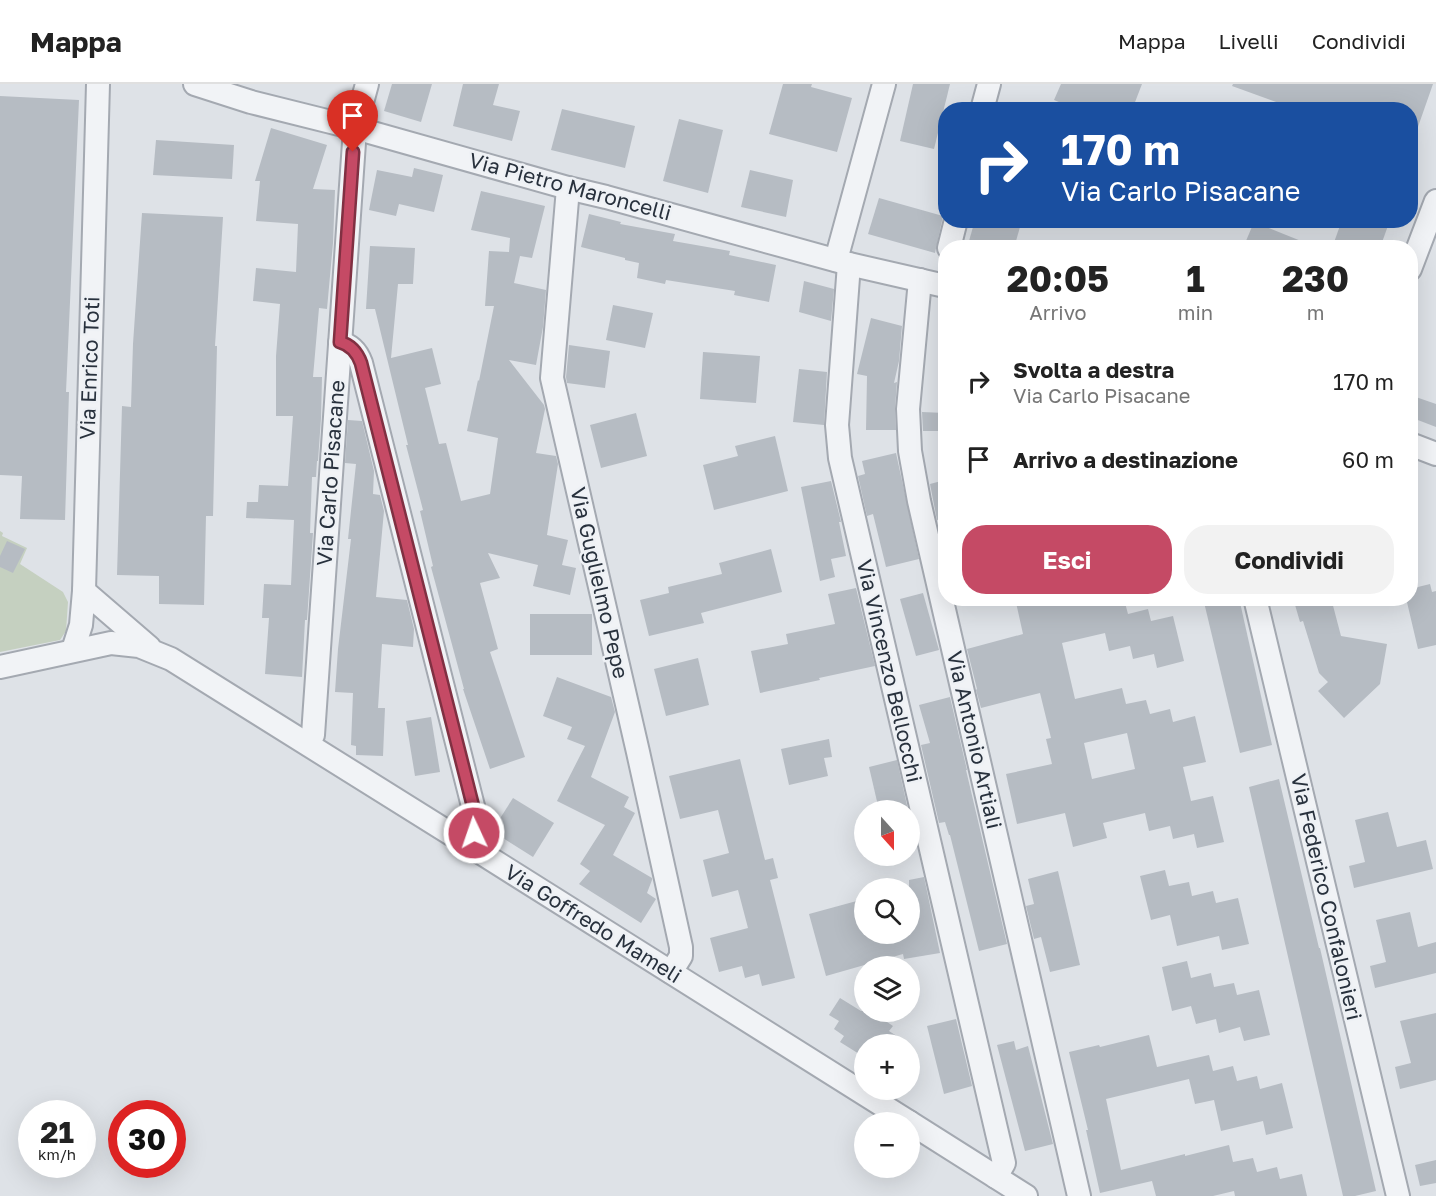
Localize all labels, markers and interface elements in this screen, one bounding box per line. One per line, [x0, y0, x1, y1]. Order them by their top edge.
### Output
text: Mappa [30, 25, 122, 58]
text: Mappa [1118, 28, 1186, 54]
text: Livelli [1219, 28, 1279, 54]
text: Condividi [1312, 28, 1406, 54]
pin [327, 90, 378, 152]
icon: arrive [336, 99, 369, 132]
text: 170 m [1061, 124, 1180, 174]
icon: right [962, 126, 1040, 204]
street label: Via Pietro Maroncelli [466, 146, 674, 226]
text: Via Carlo Pisacane [1061, 175, 1301, 207]
text: 20:05 [1007, 257, 1109, 300]
text: 1 [1186, 257, 1205, 300]
text: 230 [1282, 257, 1349, 300]
street label: Via Enrico Toti [74, 296, 104, 440]
text: Arrivo [1029, 300, 1086, 324]
text: min [1178, 300, 1213, 324]
text: m [1307, 300, 1324, 324]
text: Svolta a destra [1013, 356, 1174, 383]
icon: right [962, 365, 995, 398]
text: 170 m [1333, 368, 1394, 395]
street label: Via Carlo Pisacane [311, 379, 349, 567]
text: Via Carlo Pisacane [1013, 383, 1190, 407]
icon: arrive [962, 443, 995, 476]
text: Arrivo a destinazione [1013, 446, 1238, 473]
text: 60 m [1342, 446, 1394, 473]
street label: Via Guglielmo Pepe [565, 484, 635, 681]
button: Esci [962, 525, 1172, 594]
button: Condividi [1184, 525, 1394, 594]
street label: Via Vincenzo Bellocchi [852, 557, 928, 785]
street label: Via Antonio Artiali [942, 648, 1008, 831]
street label: Via Federico Confalonieri [1286, 771, 1368, 1022]
north arrow [854, 800, 920, 866]
map controls [854, 800, 920, 1178]
position arrow [442, 801, 506, 865]
street label: Via Goffredo Mameli [500, 858, 687, 988]
button: search [854, 878, 920, 944]
button: layers [854, 956, 920, 1022]
button: + [854, 1034, 920, 1100]
speed limit sign: 30 [108, 1100, 186, 1178]
button: − [854, 1112, 920, 1178]
text: 21 [40, 1114, 74, 1150]
text: km/h [38, 1145, 76, 1163]

